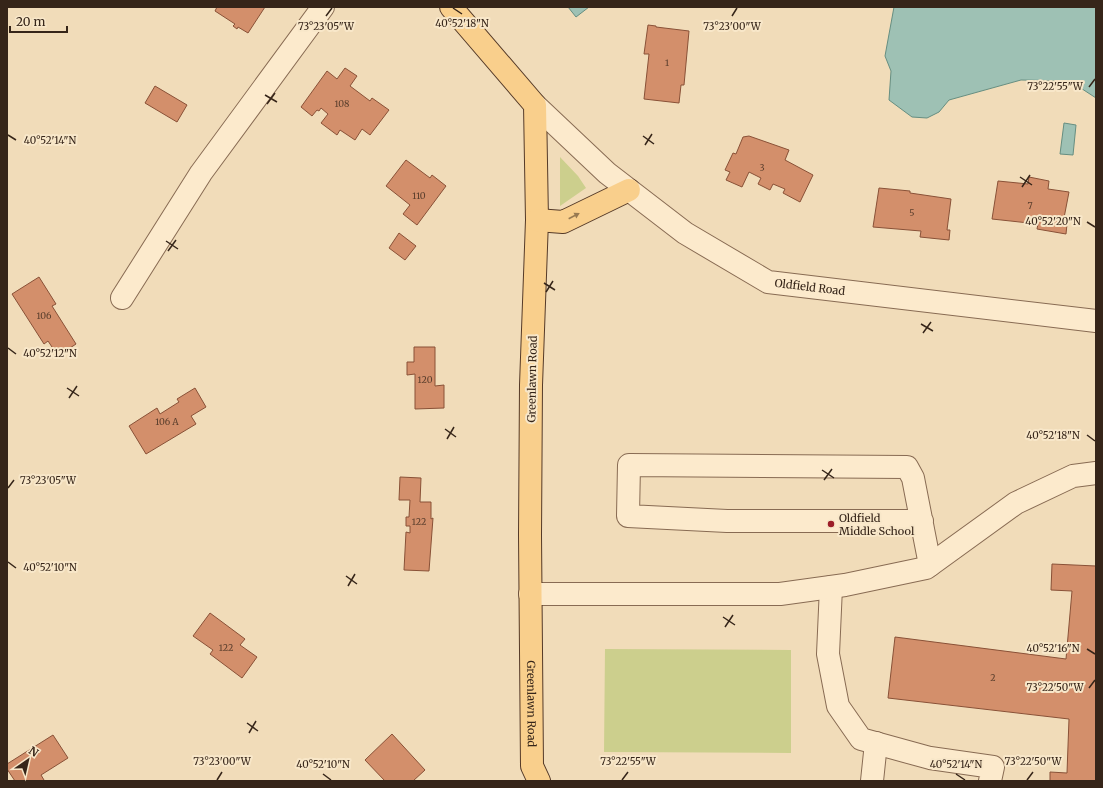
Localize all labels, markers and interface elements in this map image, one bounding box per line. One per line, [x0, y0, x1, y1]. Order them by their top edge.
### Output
scale bar [10, 8, 67, 34]
text: 20 m [16, 14, 45, 29]
text: 40°52'18"N [435, 17, 489, 30]
text: 73°23'05"W [298, 20, 355, 33]
text: 73°23'00"W [703, 20, 762, 33]
house number: 1 [665, 57, 669, 68]
text: 73°22'55"W [1027, 80, 1084, 93]
house number: 108 [335, 98, 349, 109]
text: 40°52'14"N [24, 134, 76, 147]
house number: 3 [759, 162, 765, 173]
house number: 110 [412, 190, 426, 201]
house number: 7 [1027, 200, 1033, 211]
house number: 5 [909, 207, 915, 218]
one-way arrow [569, 213, 580, 220]
text: 40°52'20"N [1025, 215, 1081, 228]
street label: Oldfield Road [774, 276, 846, 298]
house number: 106 [37, 310, 52, 321]
street label: Greenlawn Road [524, 335, 540, 423]
text: 40°52'12"N [23, 347, 77, 360]
house number: 120 [418, 374, 433, 385]
house number: 106 A [155, 416, 179, 427]
text: 40°52'18"N [1026, 429, 1080, 442]
text: 73°23'05"W [20, 474, 77, 487]
place label: Oldfield Middle School [839, 511, 915, 538]
house number: 122 [412, 516, 426, 527]
marker: Oldfield Middle School [826, 519, 836, 529]
text: 40°52'10"N [23, 561, 77, 574]
house number: 122 [219, 642, 233, 653]
text: 40°52'16"N [1027, 642, 1080, 655]
street label: Greenlawn Road [524, 660, 539, 748]
house number: 2 [990, 672, 996, 683]
text: 73°22'50"W [1027, 681, 1084, 694]
north arrow [8, 740, 48, 780]
text: N [26, 743, 41, 760]
text: 73°23'00"W [193, 755, 252, 768]
text: 73°22'55"W [600, 755, 657, 768]
text: 73°22'50"W [1005, 755, 1062, 768]
text: 40°52'10"N [296, 758, 350, 771]
text: 40°52'14"N [930, 758, 982, 771]

